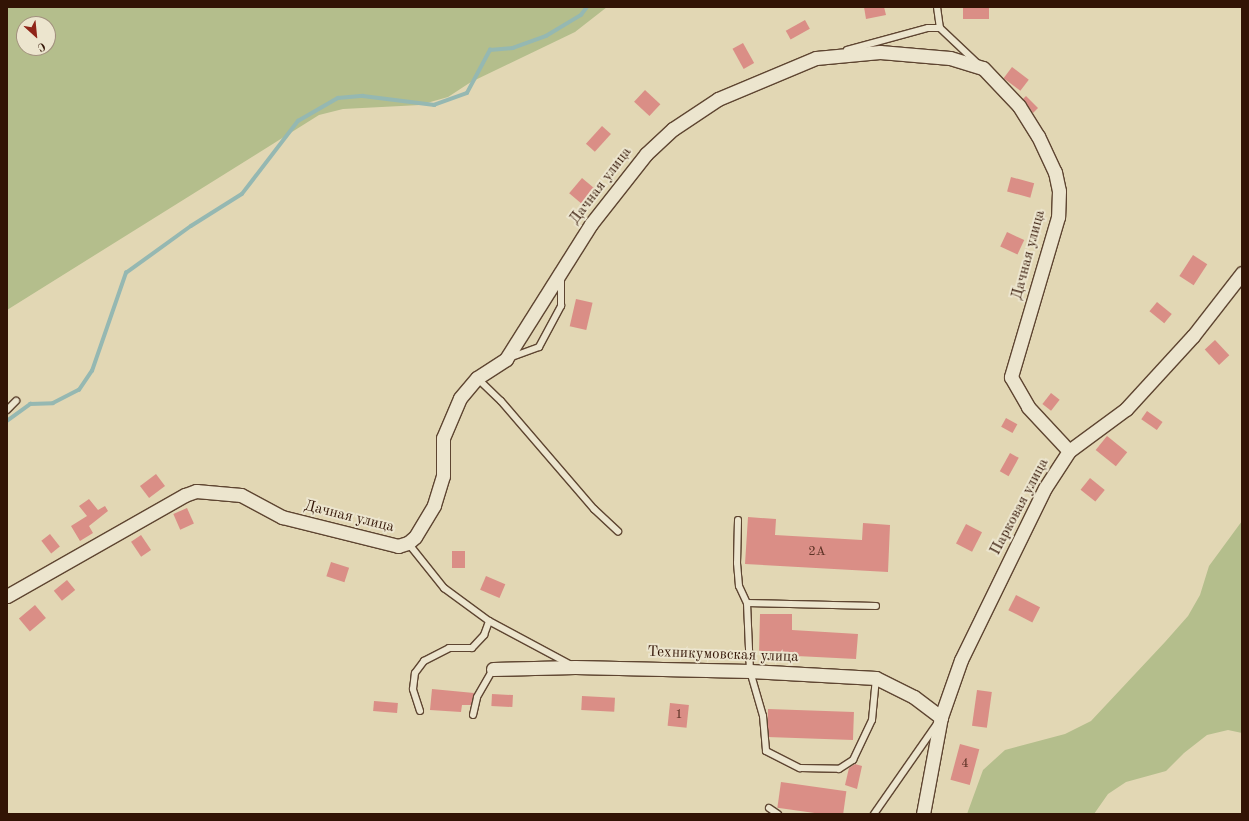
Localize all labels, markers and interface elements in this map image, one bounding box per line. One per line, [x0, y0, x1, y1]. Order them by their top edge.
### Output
north arrow [16, 16, 56, 56]
text: С [35, 40, 47, 53]
street label: Дачная улица [566, 144, 636, 228]
street label: Дачная улица [1008, 208, 1050, 302]
street label: Парковая улица [987, 456, 1053, 558]
street label: Дачная улица [302, 497, 396, 537]
house number: 2А [808, 544, 826, 560]
street label: Техникумовская улица [647, 643, 799, 667]
house number: 1 [675, 707, 683, 723]
house number: 4 [961, 756, 969, 772]

